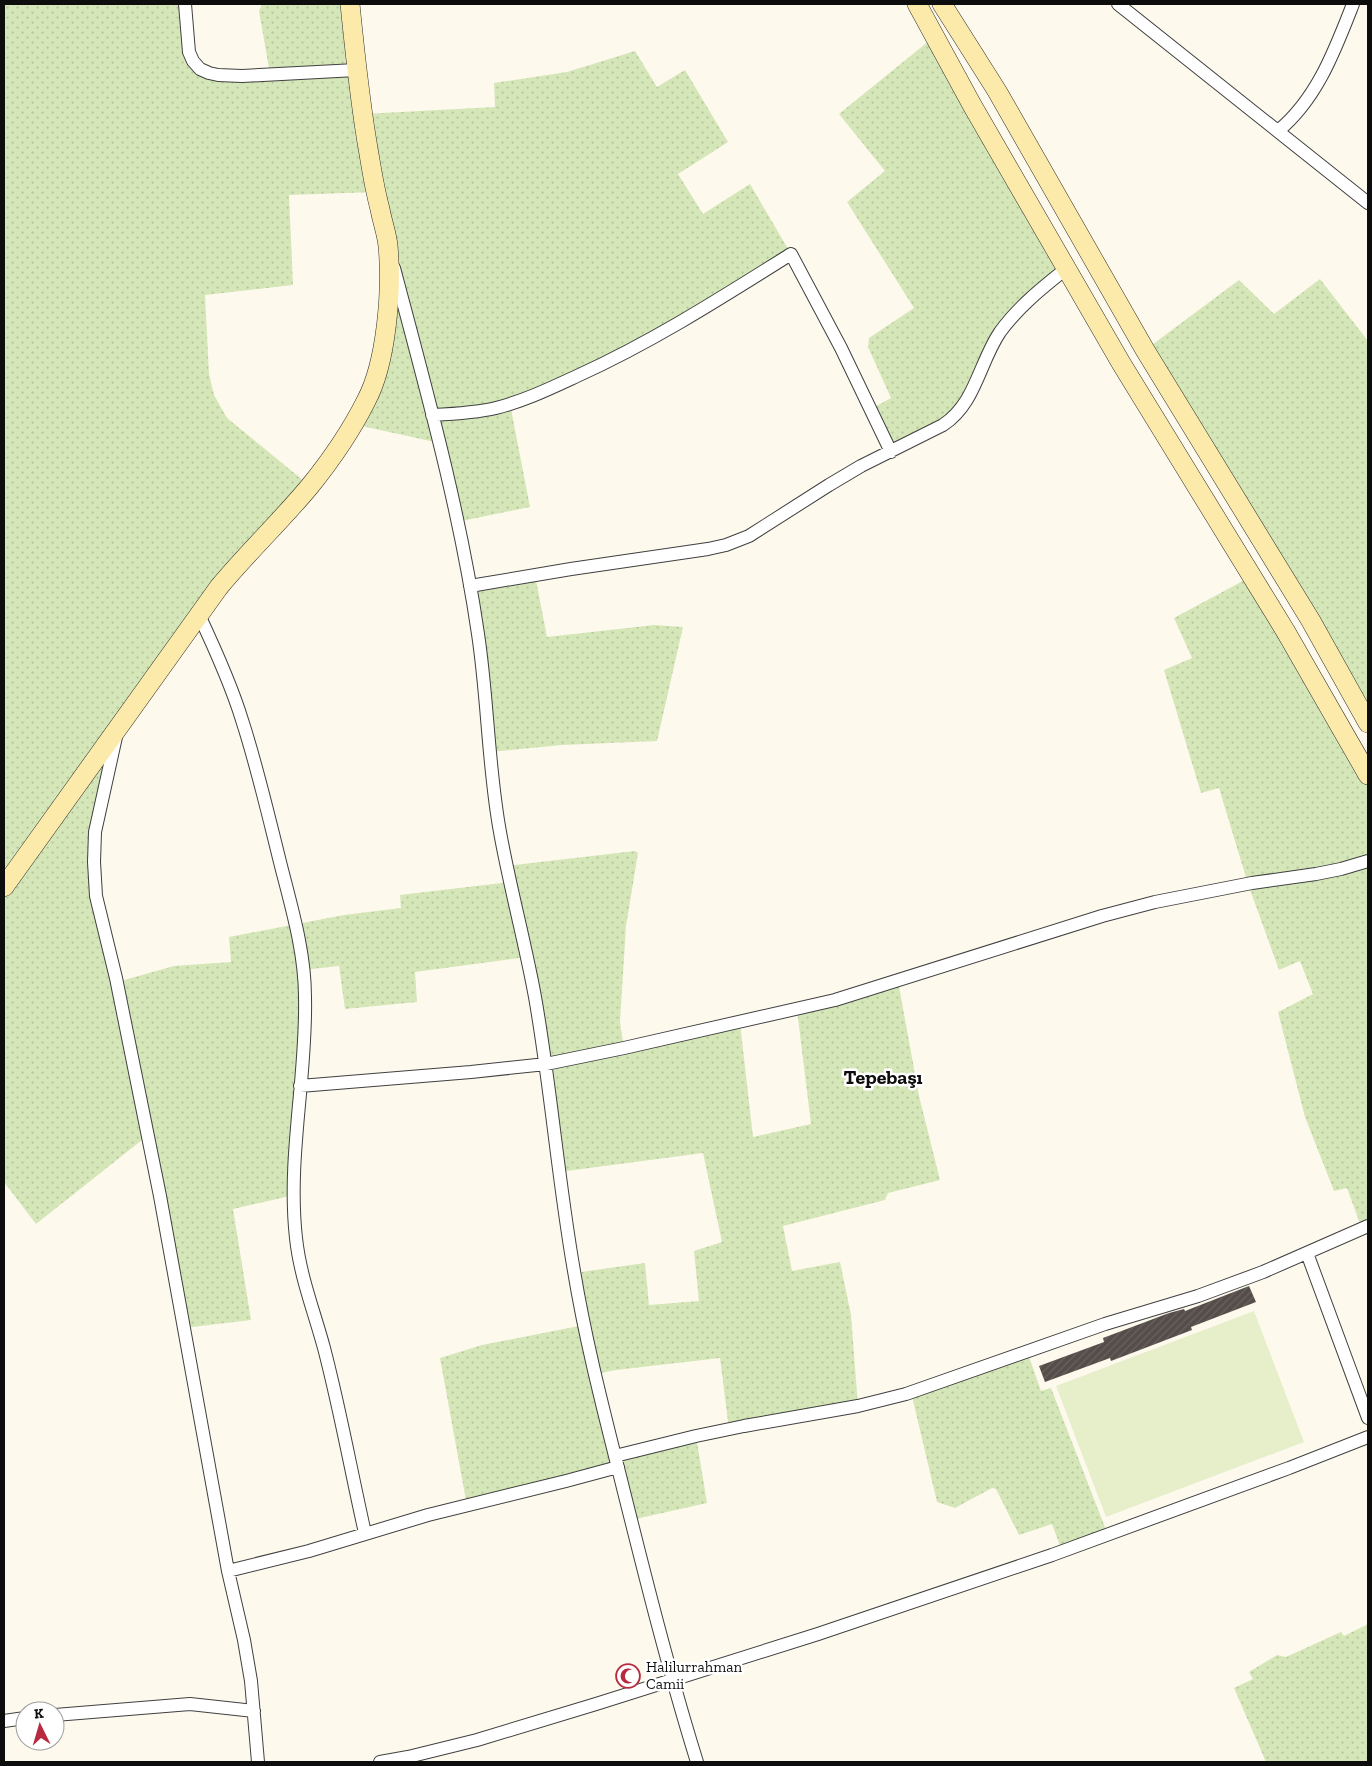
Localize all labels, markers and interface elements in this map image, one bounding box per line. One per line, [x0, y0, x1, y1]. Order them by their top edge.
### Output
district label: Tepebaşı [843, 1065, 923, 1089]
place label: Halilurrahman Camii [646, 1658, 742, 1693]
mosque icon: Halilurrahman Camii [615, 1663, 641, 1689]
north arrow [15, 1701, 65, 1751]
text: K [33, 1705, 45, 1722]

